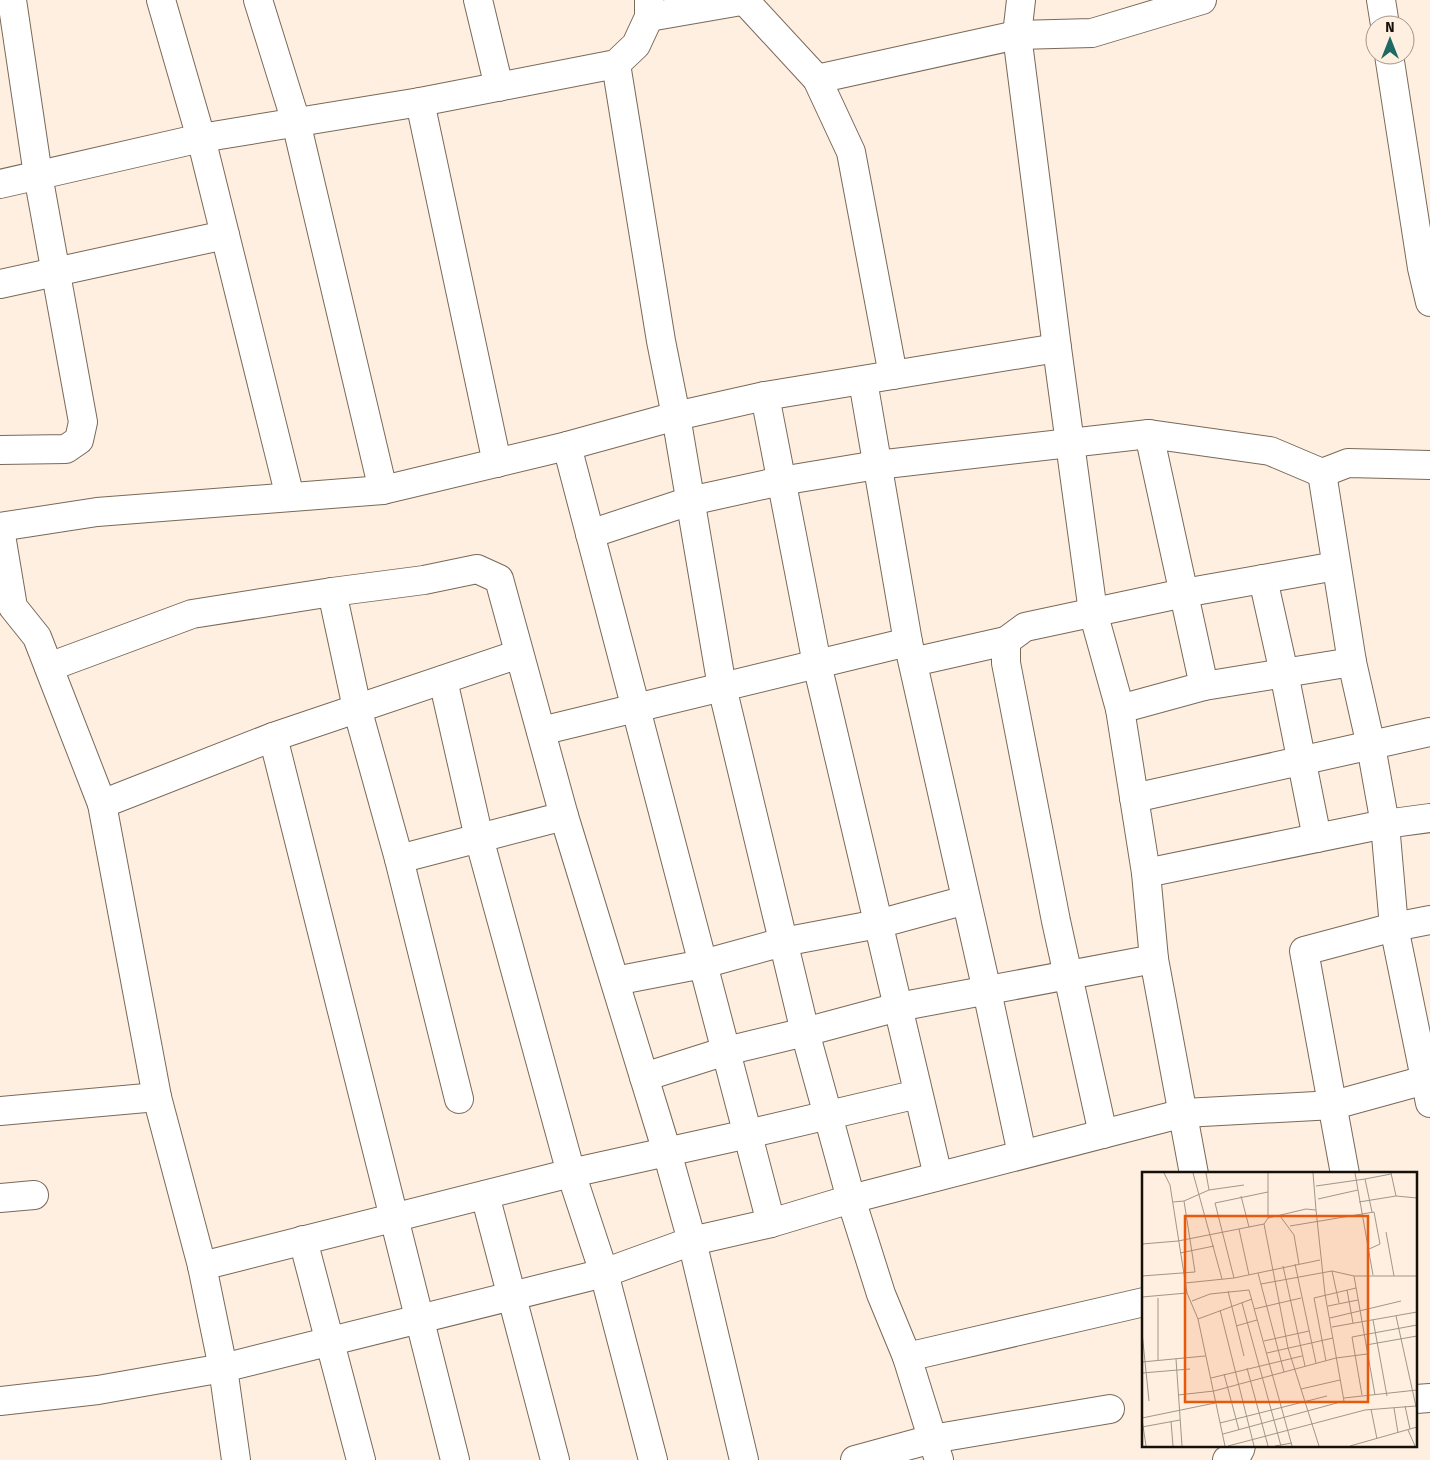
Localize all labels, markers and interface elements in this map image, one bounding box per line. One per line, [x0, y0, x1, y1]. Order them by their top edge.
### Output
north arrow [1365, 15, 1415, 65]
text: N [1385, 19, 1395, 36]
inset map [1142, 1172, 1418, 1448]

